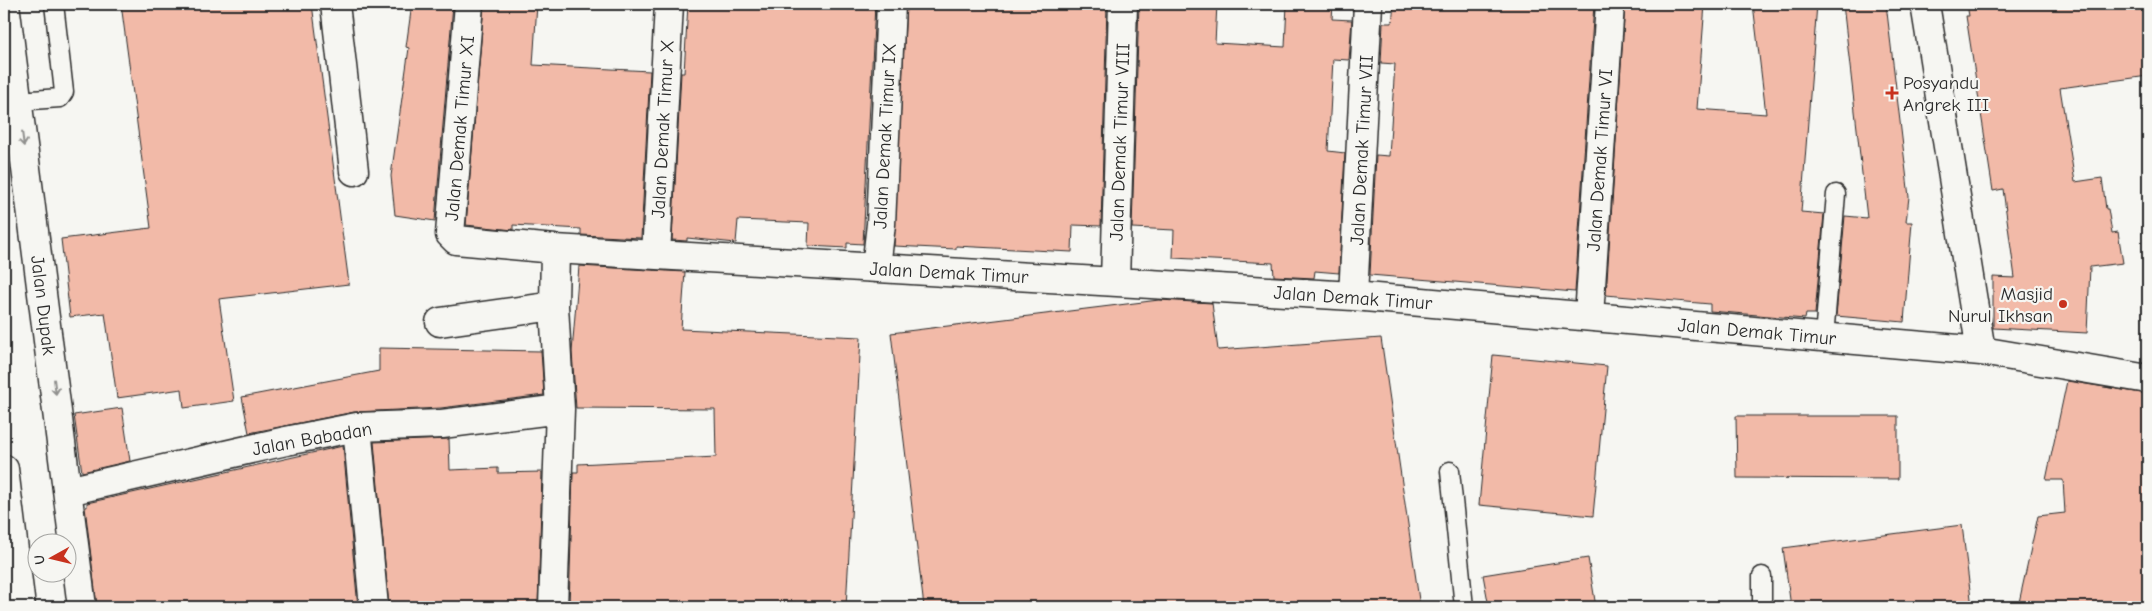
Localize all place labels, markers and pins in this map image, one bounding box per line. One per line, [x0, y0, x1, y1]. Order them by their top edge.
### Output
place label: Posyandu Angrek III [1903, 72, 1989, 116]
marker: Posyandu Angrek III [1885, 86, 1899, 100]
place label: Masjid Nurul Ikhsan [1948, 283, 2053, 327]
marker: Masjid Nurul Ikhsan [2057, 298, 2069, 310]

